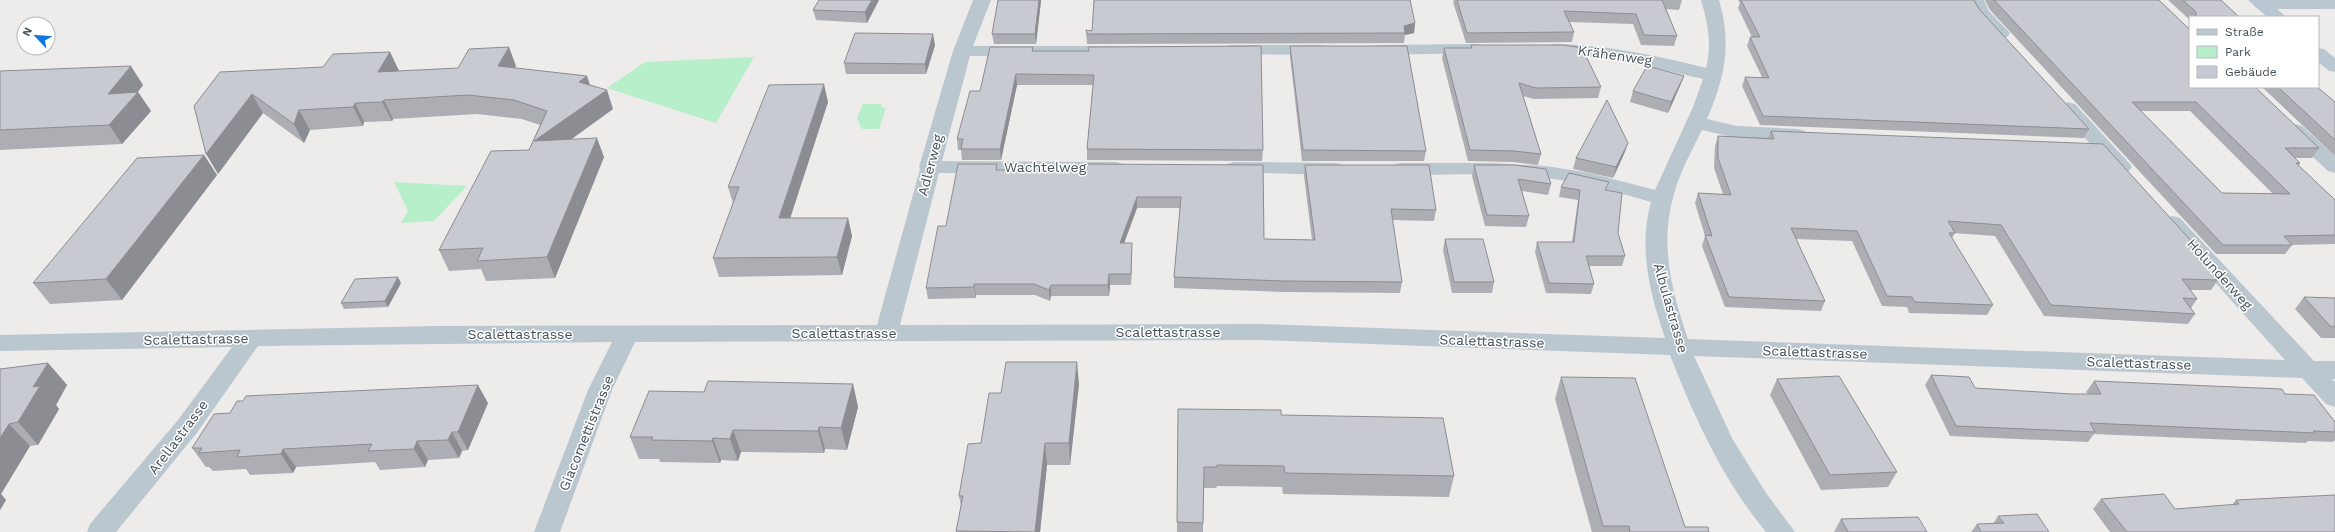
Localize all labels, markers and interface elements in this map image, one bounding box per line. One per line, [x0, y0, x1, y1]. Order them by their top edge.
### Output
north arrow [16, 16, 56, 56]
legend [2189, 16, 2319, 88]
text: N [20, 25, 35, 38]
text: Straße [2225, 25, 2264, 39]
street label: Krähenweg [1577, 42, 1654, 68]
text: Park [2225, 45, 2251, 59]
text: Gebäude [2225, 65, 2277, 79]
street label: Adlerweg [914, 132, 946, 197]
street label: Wachtelweg [1004, 159, 1087, 175]
street label: Holunderweg [2184, 235, 2256, 313]
street label: Albulastrasse [1651, 261, 1691, 355]
street label: Scalettastrasse [1115, 324, 1221, 340]
street label: Scalettastrasse [791, 325, 897, 341]
street label: Scalettastrasse [467, 326, 573, 342]
street label: Scalettastrasse [143, 330, 249, 348]
street label: Scalettastrasse [1439, 331, 1545, 351]
street label: Scalettastrasse [1762, 342, 1868, 362]
street label: Scalettastrasse [2086, 353, 2192, 373]
street label: Giacomettistrasse [555, 373, 617, 493]
street label: Arellastrasse [145, 397, 211, 477]

